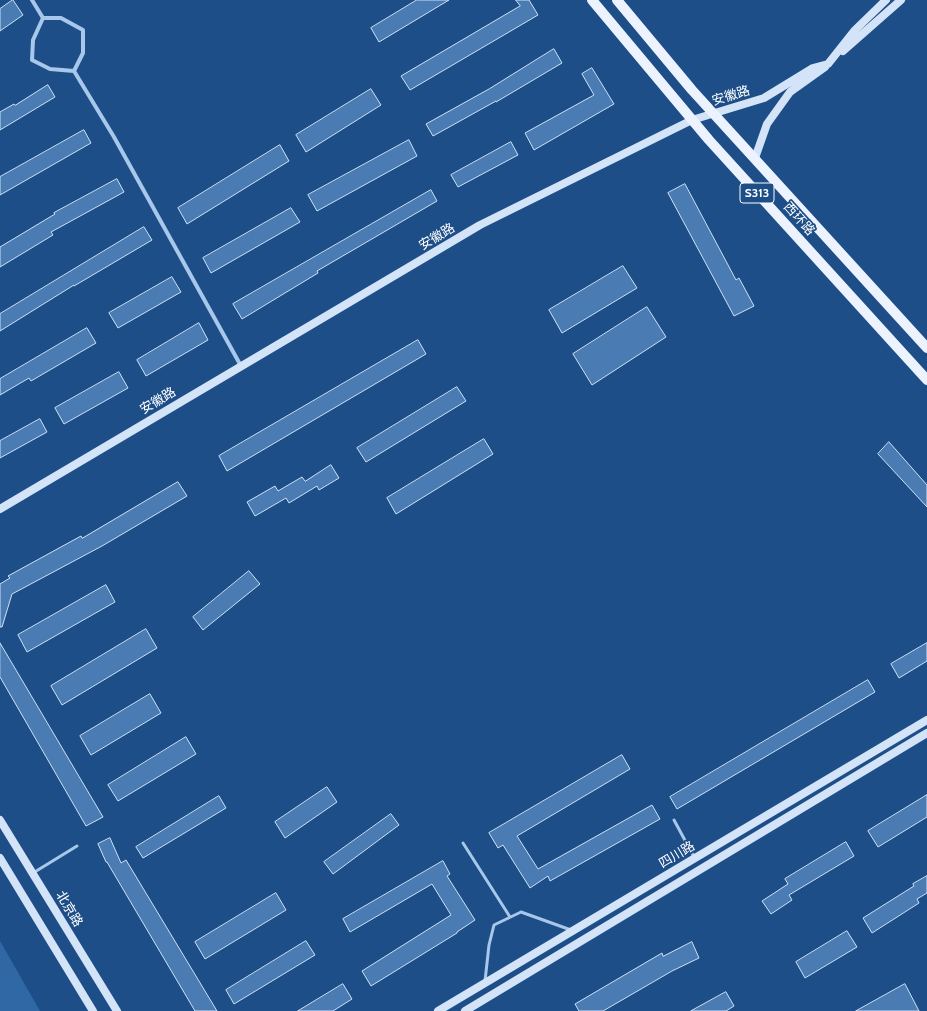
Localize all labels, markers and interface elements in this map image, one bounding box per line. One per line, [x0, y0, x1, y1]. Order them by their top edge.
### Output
street label: 安徽路 [710, 83, 752, 109]
road number: S313 [740, 183, 774, 203]
street label: 西环路 [780, 199, 818, 239]
street label: 安徽路 [416, 220, 458, 254]
street label: 安徽路 [137, 384, 179, 418]
street label: 四川路 [656, 838, 698, 872]
street label: 北京路 [52, 888, 86, 930]

